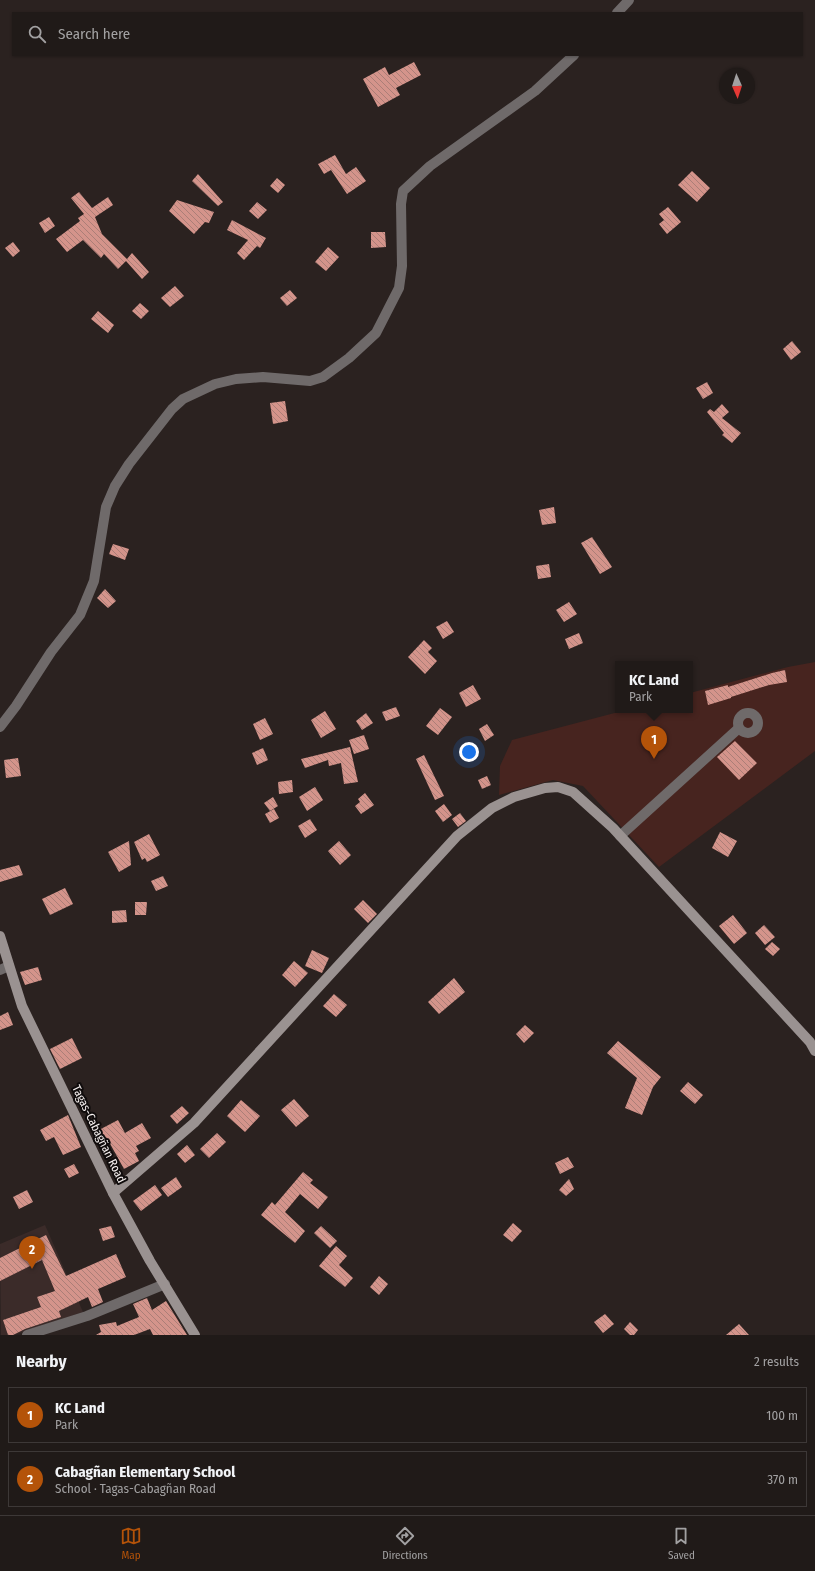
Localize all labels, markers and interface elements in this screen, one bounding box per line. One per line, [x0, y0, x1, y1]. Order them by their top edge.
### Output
search box [12, 12, 803, 56]
icon: search [26, 23, 48, 45]
text: Search here [58, 25, 130, 43]
north arrow [719, 68, 755, 104]
popup [615, 661, 693, 713]
text: KC Land [629, 671, 679, 689]
text: Park [629, 689, 652, 704]
pin: 1 [641, 726, 667, 759]
your location [459, 742, 479, 762]
street label: Tagas-Cabagñan Road [69, 1083, 129, 1185]
pin: 2 [19, 1236, 45, 1269]
text: Nearby [16, 1351, 67, 1372]
text: 2 results [754, 1354, 799, 1369]
text: KC Land [55, 1399, 105, 1417]
text: 1 [27, 1408, 33, 1423]
text: 100 m [766, 1408, 798, 1423]
text: Park [55, 1417, 78, 1432]
text: Cabagñan Elementary School [55, 1463, 235, 1481]
text: 2 [27, 1472, 33, 1487]
text: 370 m [767, 1472, 798, 1487]
text: School · Tagas-Cabagñan Road [55, 1481, 216, 1496]
tab: Map [120, 1525, 142, 1562]
tab: Directions [382, 1525, 428, 1562]
tab: Saved [668, 1525, 695, 1562]

